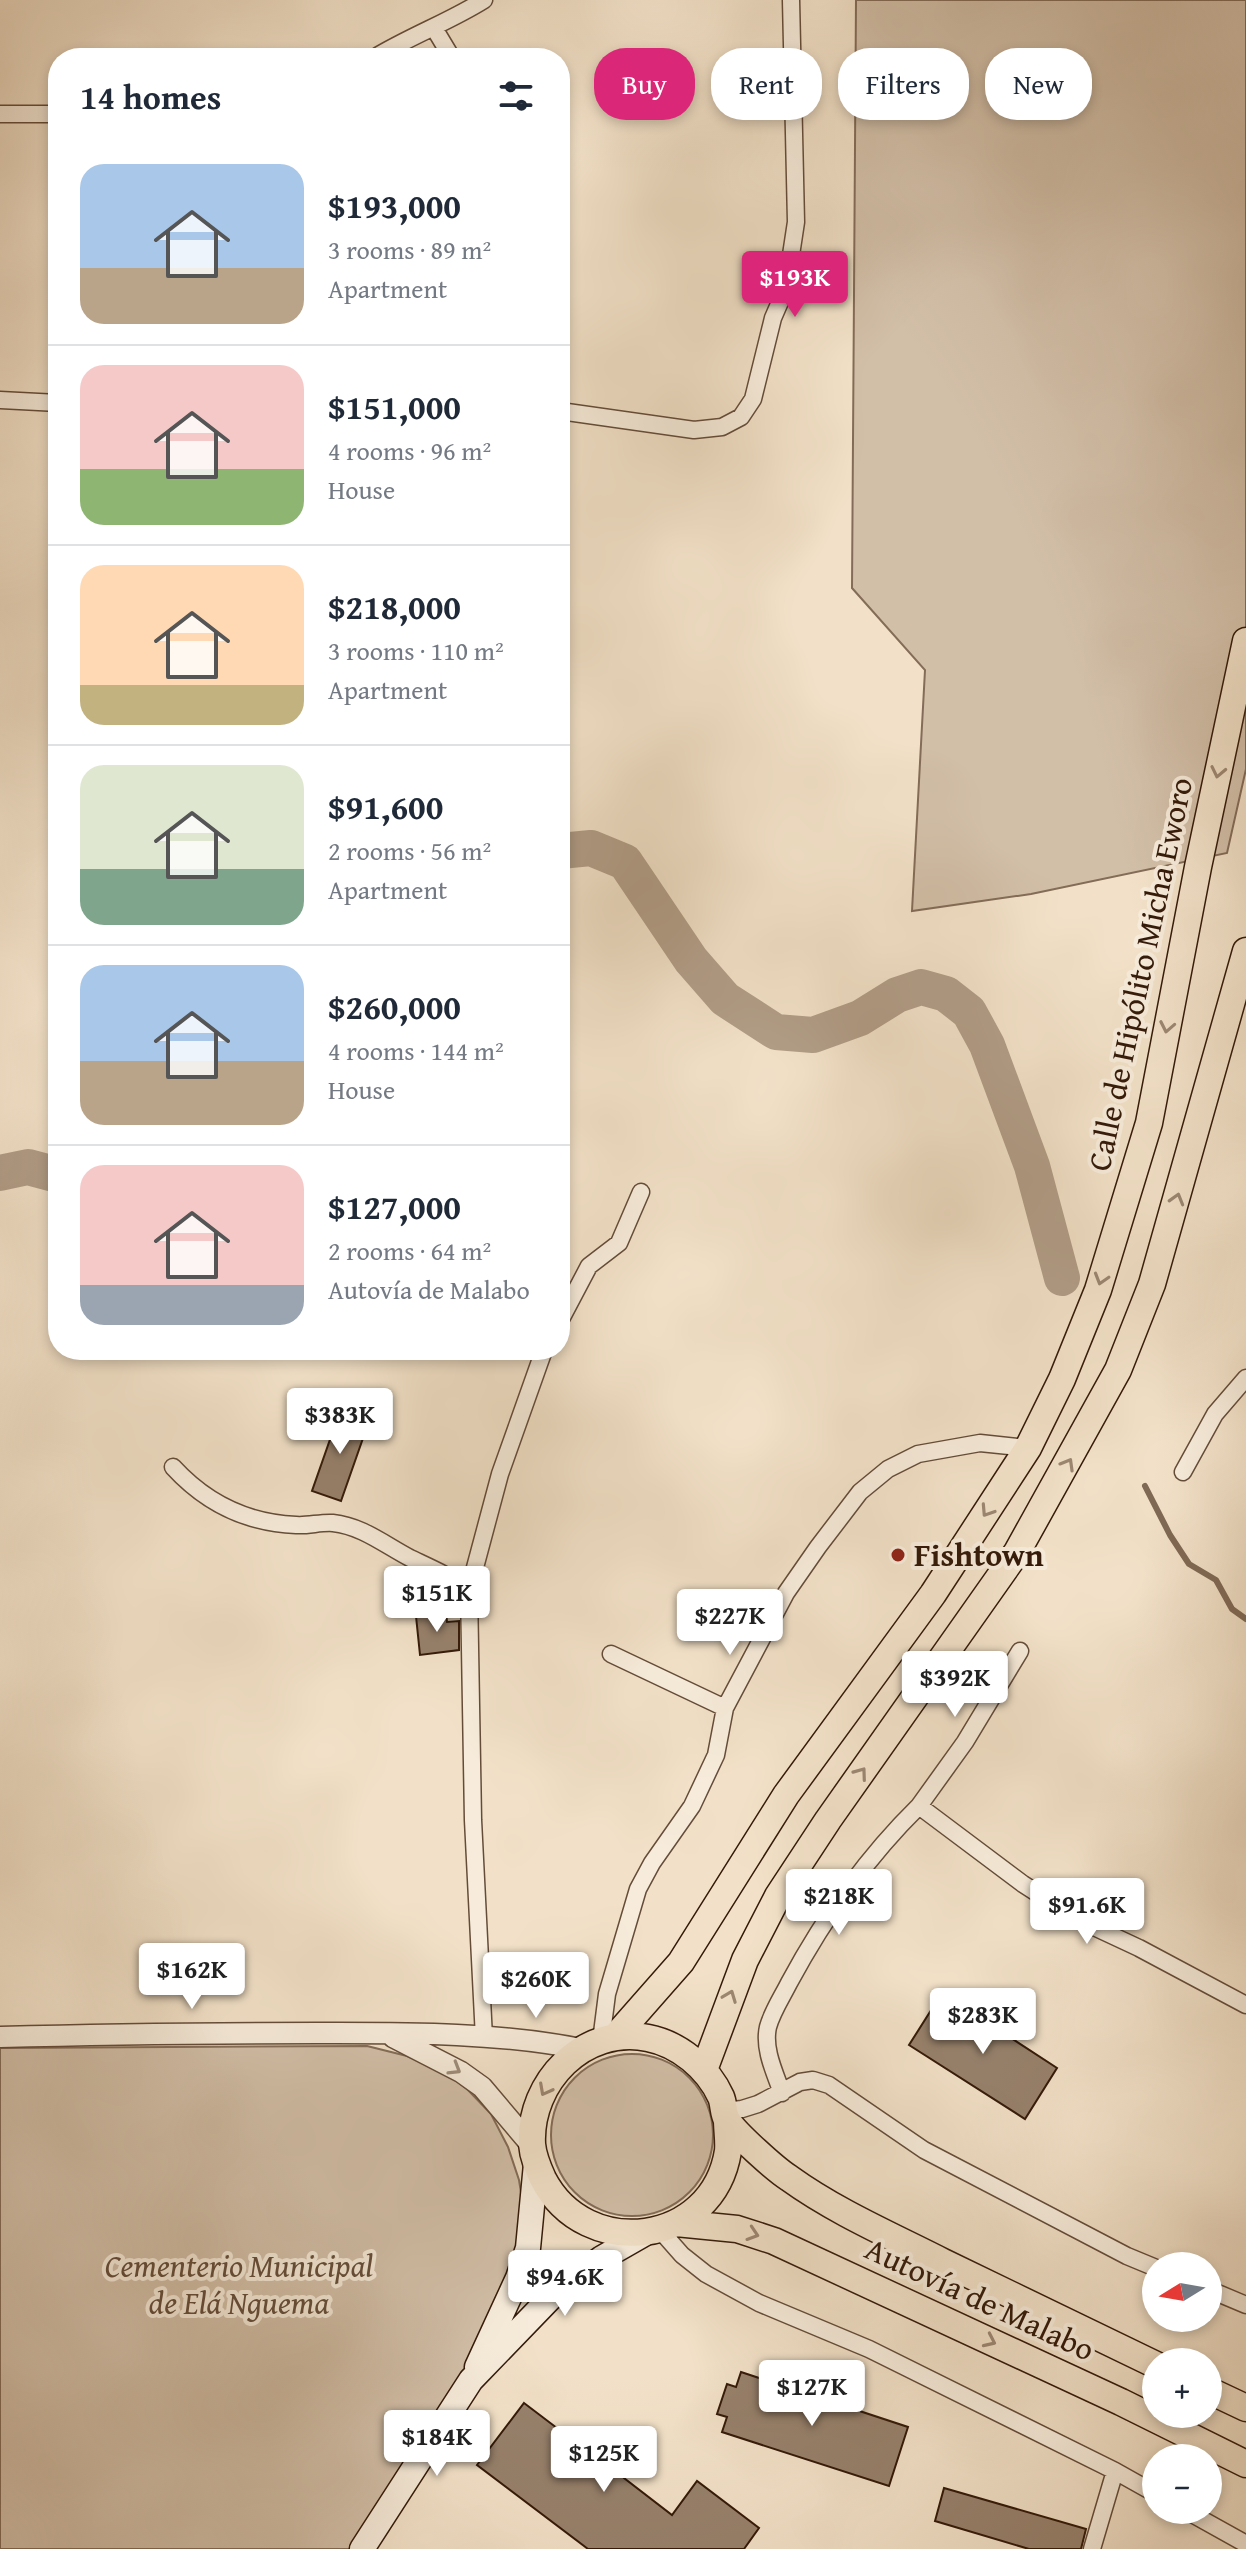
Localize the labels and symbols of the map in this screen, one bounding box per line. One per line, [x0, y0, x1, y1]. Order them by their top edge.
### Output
pin: $193K [739, 251, 851, 319]
one-way arrow [1210, 765, 1227, 779]
street label: Calle de Hipólito Micha Eworo [1075, 773, 1204, 1175]
one-way arrow [1159, 1021, 1176, 1034]
one-way arrow [1168, 1192, 1184, 1206]
one-way arrow [1094, 1271, 1110, 1285]
pin: $383K [284, 1388, 396, 1456]
one-way arrow [1058, 1458, 1074, 1473]
one-way arrow [982, 1503, 997, 1517]
place label: Fishtown [914, 1531, 1044, 1578]
marker: Fishtown [889, 1546, 907, 1564]
pin: $151K [381, 1566, 493, 1634]
pin: $227K [674, 1589, 786, 1657]
pin: $392K [899, 1651, 1011, 1719]
one-way arrow [852, 1768, 866, 1782]
pin: $218K [783, 1869, 895, 1937]
pin: $91.6K [1022, 1878, 1152, 1946]
pin: $162K [136, 1943, 248, 2011]
pin: $260K [480, 1952, 592, 2020]
pin: $283K [927, 1988, 1039, 2056]
one-way arrow [720, 1990, 737, 2004]
one-way arrow [446, 2059, 461, 2075]
one-way arrow [539, 2082, 554, 2096]
one-way arrow [746, 2225, 760, 2241]
street label: Autovía de Malabo [858, 2225, 1103, 2372]
park label: Cementerio Municipal de Elá Nguema [105, 2242, 373, 2326]
pin: $94.6K [500, 2250, 630, 2318]
north arrow [1142, 2252, 1222, 2332]
one-way arrow [982, 2331, 997, 2347]
pin: $127K [756, 2360, 868, 2428]
pin: $184K [381, 2410, 493, 2478]
pin: $125K [548, 2426, 660, 2494]

